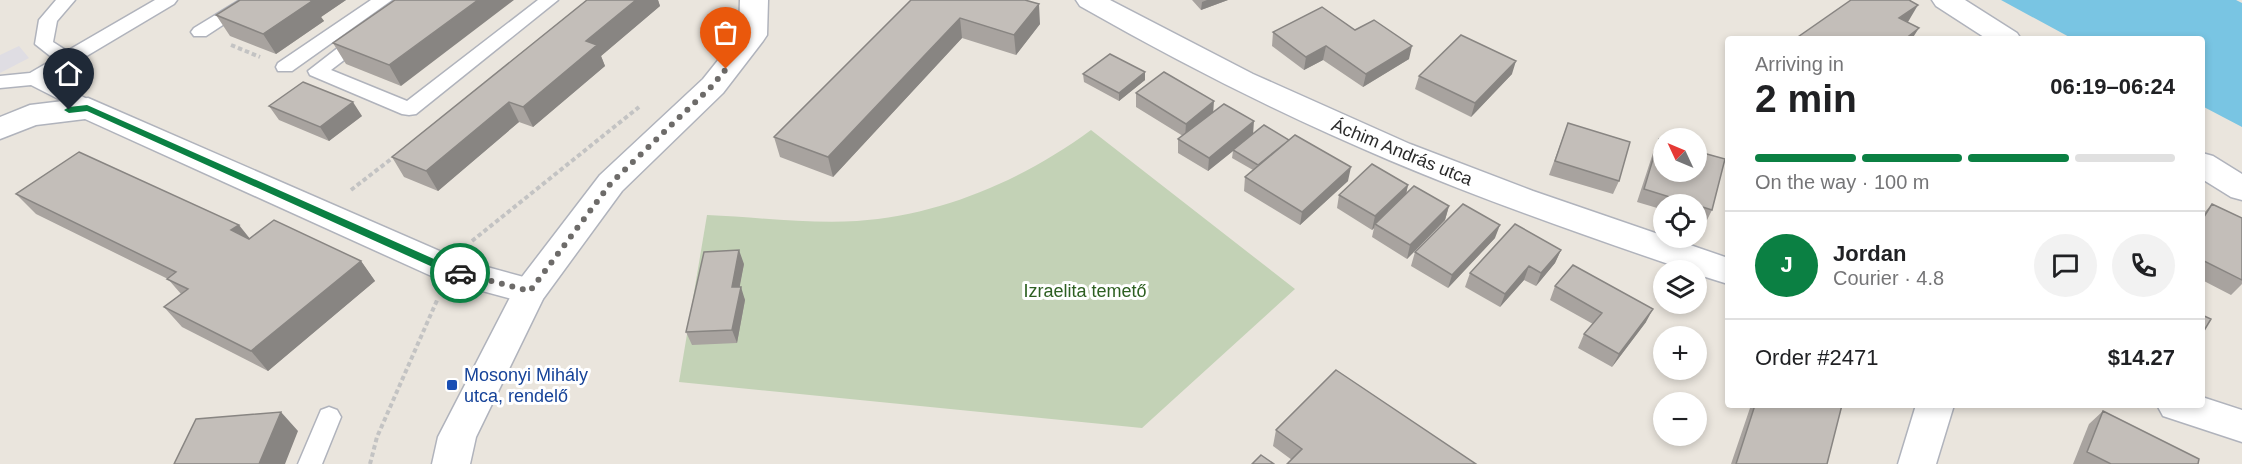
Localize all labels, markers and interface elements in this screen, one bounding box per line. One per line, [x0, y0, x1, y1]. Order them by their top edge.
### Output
pin [700, 7, 751, 69]
icon: bag [709, 16, 742, 49]
pin [43, 48, 94, 110]
text: Arriving in [1755, 53, 1844, 75]
icon: home [52, 57, 85, 90]
text: 06:19–06:24 [2050, 74, 2175, 99]
text: 2 min [1755, 77, 1857, 120]
street label: Áchim András utca [1329, 115, 1476, 190]
north arrow [1653, 128, 1707, 182]
map controls [1653, 128, 1707, 446]
text: On the way · 100 m [1755, 171, 1930, 193]
button: locate [1653, 194, 1707, 248]
button: chat [2034, 234, 2097, 297]
button: phone [2112, 234, 2175, 297]
text: Jordan [1833, 241, 1906, 266]
courier [430, 243, 490, 303]
text: J [1780, 252, 1793, 277]
icon: car [444, 257, 477, 290]
button: layers [1653, 260, 1707, 314]
text: Courier · 4.8 [1833, 267, 1944, 289]
park label: Izraelita temető [1023, 281, 1147, 301]
button: + [1653, 326, 1707, 380]
text: Order #2471 [1755, 345, 1879, 370]
text: $14.27 [2108, 345, 2175, 370]
place label: Mosonyi Mihály utca, rendelő [464, 365, 588, 406]
marker: Mosonyi Mihály utca, rendelő [445, 378, 459, 392]
button: − [1653, 392, 1707, 446]

